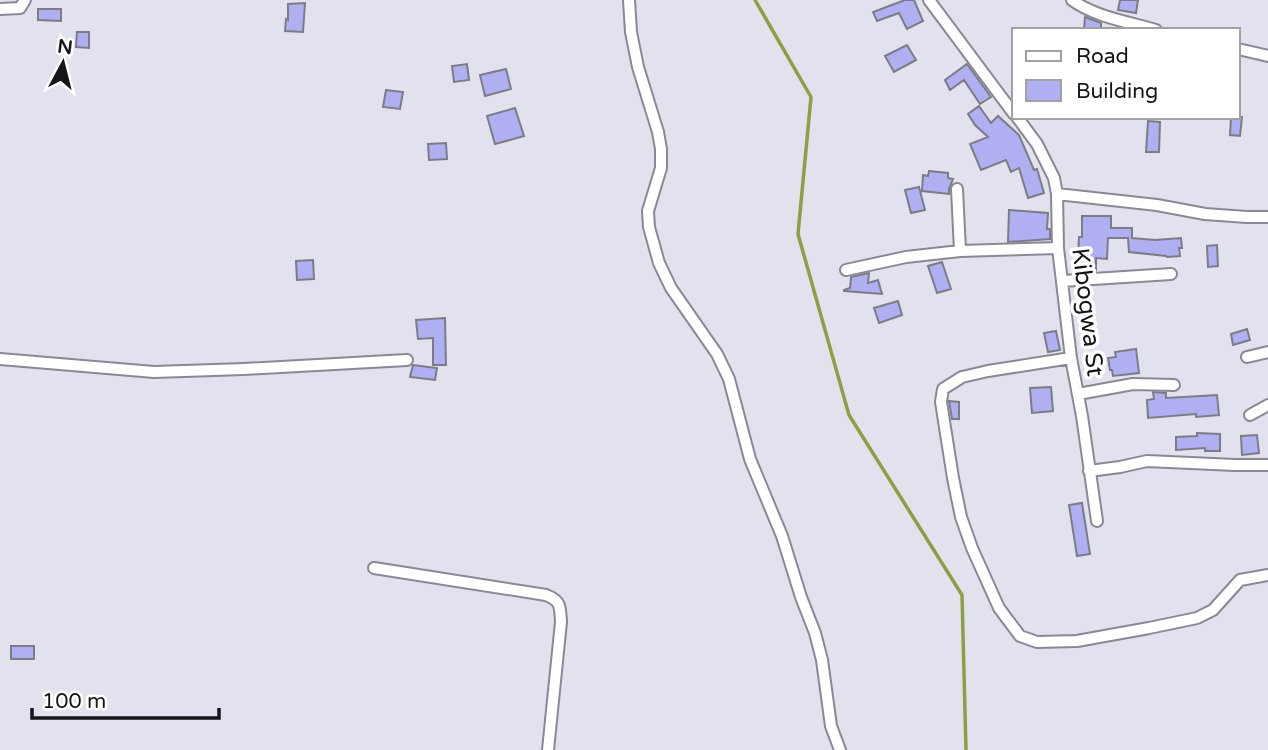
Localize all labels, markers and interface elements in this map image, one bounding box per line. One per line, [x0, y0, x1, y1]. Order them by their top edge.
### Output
north arrow [28, 28, 98, 98]
legend [1012, 28, 1240, 119]
text: N [56, 35, 74, 59]
text: Road [1076, 44, 1129, 69]
text: Building [1076, 79, 1158, 104]
street label: Kibogwa St [1065, 246, 1110, 378]
scale bar [32, 676, 219, 720]
text: 100 m [42, 689, 106, 714]

